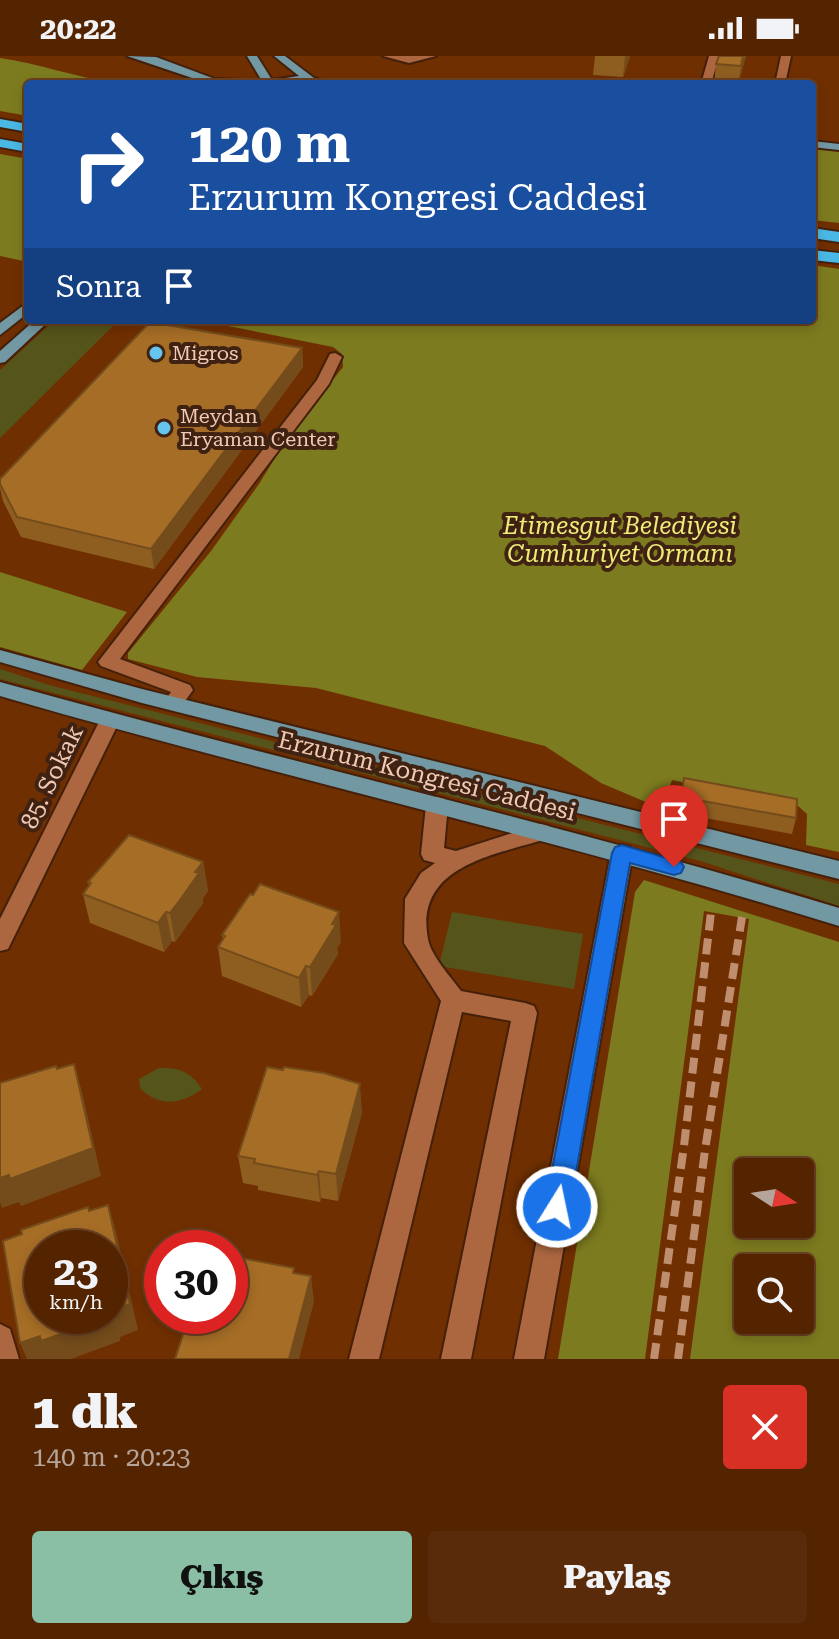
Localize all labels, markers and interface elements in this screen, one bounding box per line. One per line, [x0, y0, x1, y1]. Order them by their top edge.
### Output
text: 20:22 [40, 11, 117, 46]
text: 120 m [188, 110, 350, 176]
icon: right [56, 112, 160, 216]
text: Erzurum Kongresi Caddesi [188, 177, 647, 219]
icon: arrive [157, 264, 201, 308]
text: Sonra [56, 269, 141, 304]
place label: Migros [172, 341, 239, 365]
marker: Migros [147, 344, 165, 362]
place label: Meydan Eryaman Center [180, 404, 336, 451]
marker: Meydan Eryaman Center [155, 419, 173, 437]
park label: Etimesgut Belediyesi Cumhuriyet Ormanı [502, 512, 737, 568]
street label: 85. Sokak [15, 721, 89, 833]
street label: Erzurum Kongresi Caddesi [275, 725, 579, 827]
pin [640, 785, 708, 867]
icon: arrive [652, 797, 696, 841]
north arrow [734, 1158, 814, 1238]
map controls [734, 1158, 814, 1334]
position arrow [515, 1165, 599, 1249]
speed limit sign: 30 [144, 1230, 248, 1334]
text: 23 [54, 1248, 98, 1295]
button: search [734, 1254, 814, 1334]
text: km/h [49, 1290, 103, 1314]
text: 1 dk [32, 1384, 137, 1440]
button: close [723, 1385, 807, 1469]
text: 140 m · 20:23 [32, 1442, 191, 1472]
button: Çıkış [32, 1531, 412, 1623]
button: Paylaş [428, 1531, 807, 1623]

